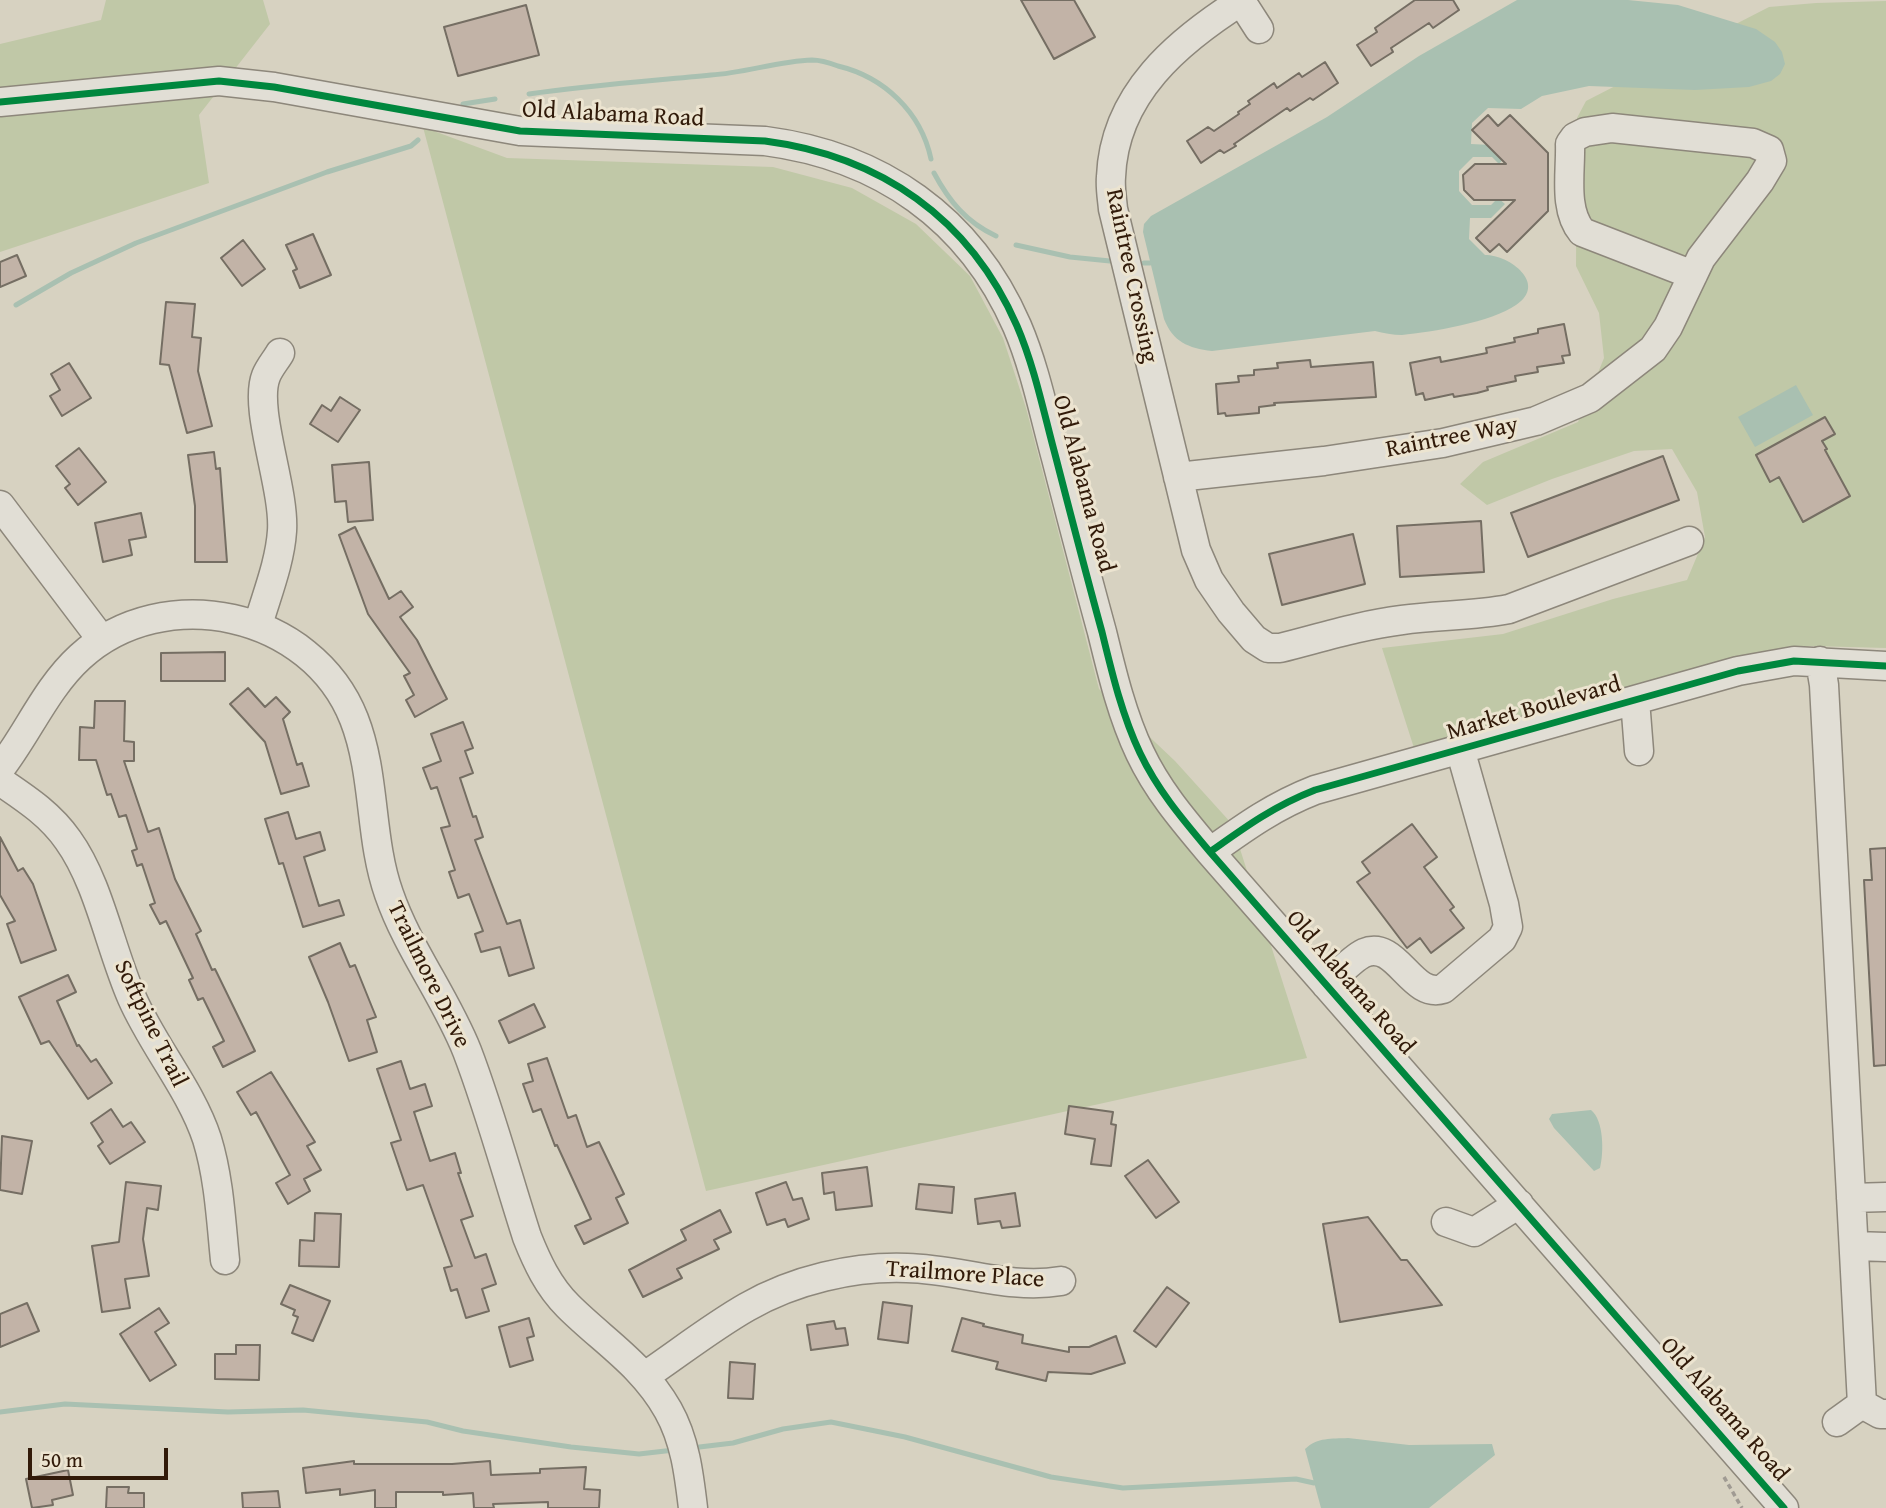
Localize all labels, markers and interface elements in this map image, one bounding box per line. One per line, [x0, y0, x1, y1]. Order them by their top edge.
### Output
street label: Old Alabama Road [521, 96, 705, 134]
street label: Raintree Crossing [1098, 186, 1164, 366]
street label: Old Alabama Road [1046, 392, 1120, 576]
street label: Raintree Way [1384, 411, 1520, 465]
street label: Market Boulevard [1444, 670, 1624, 748]
street label: Trailmore Drive [380, 897, 476, 1053]
street label: Old Alabama Road [1279, 905, 1421, 1061]
street label: Softpine Trail [107, 956, 193, 1092]
street label: Trailmore Place [885, 1255, 1045, 1295]
street label: Old Alabama Road [1653, 1332, 1795, 1488]
scale bar [32, 1434, 172, 1478]
text: 50 m [41, 1444, 83, 1475]

